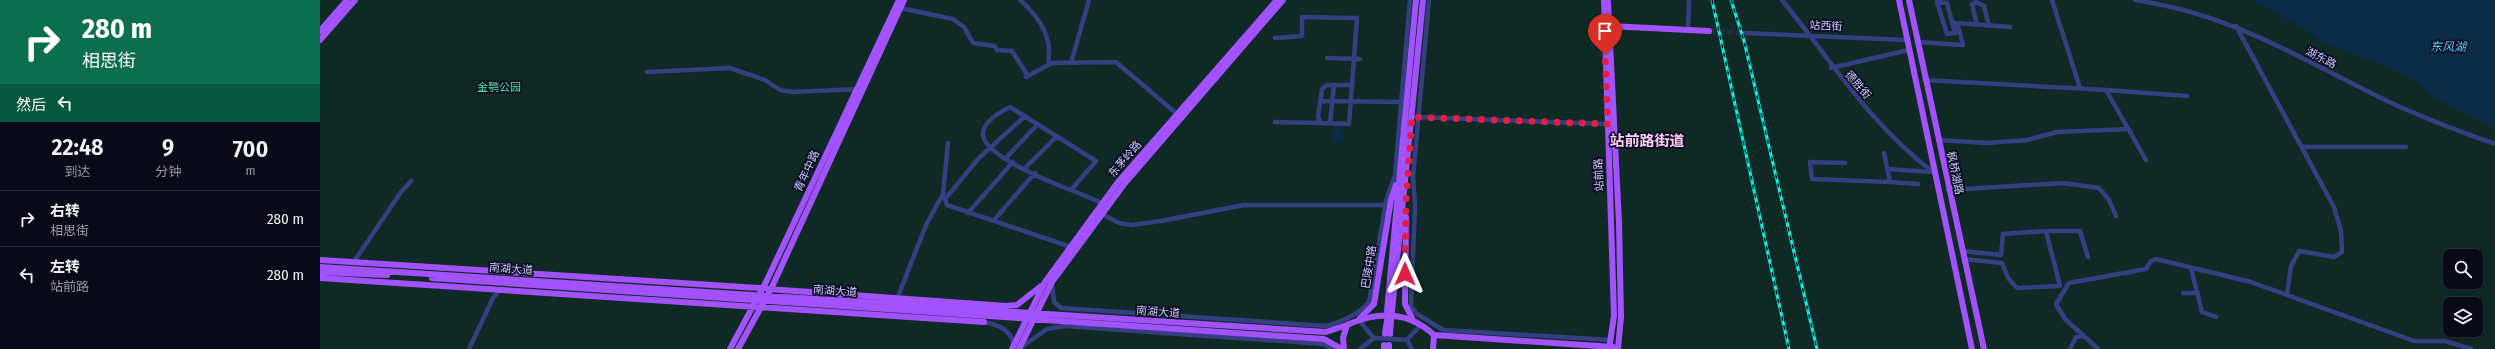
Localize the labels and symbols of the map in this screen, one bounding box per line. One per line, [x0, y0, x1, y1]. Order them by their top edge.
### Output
pin [1588, 14, 1622, 55]
street label: 站西街 [1809, 19, 1843, 33]
water label: 东风湖 [2430, 40, 2468, 54]
street label: 湖东路 [2303, 45, 2339, 71]
street label: 德胜街 [1842, 68, 1874, 102]
park label: 金鹗公园 [477, 81, 521, 94]
district label: 站前路街道 [1609, 132, 1685, 150]
street label: 东茅岭路 [1106, 138, 1144, 180]
street label: 青年中路 [792, 148, 822, 194]
street label: 枫桥湖路 [1944, 150, 1966, 196]
street label: 站前路 [1592, 158, 1606, 192]
street label: 巴陵中路 [1359, 244, 1379, 290]
position arrow [1384, 253, 1426, 295]
street label: 南湖大道 [489, 261, 533, 277]
street label: 南湖大道 [813, 283, 857, 299]
street label: 南湖大道 [1136, 304, 1180, 320]

